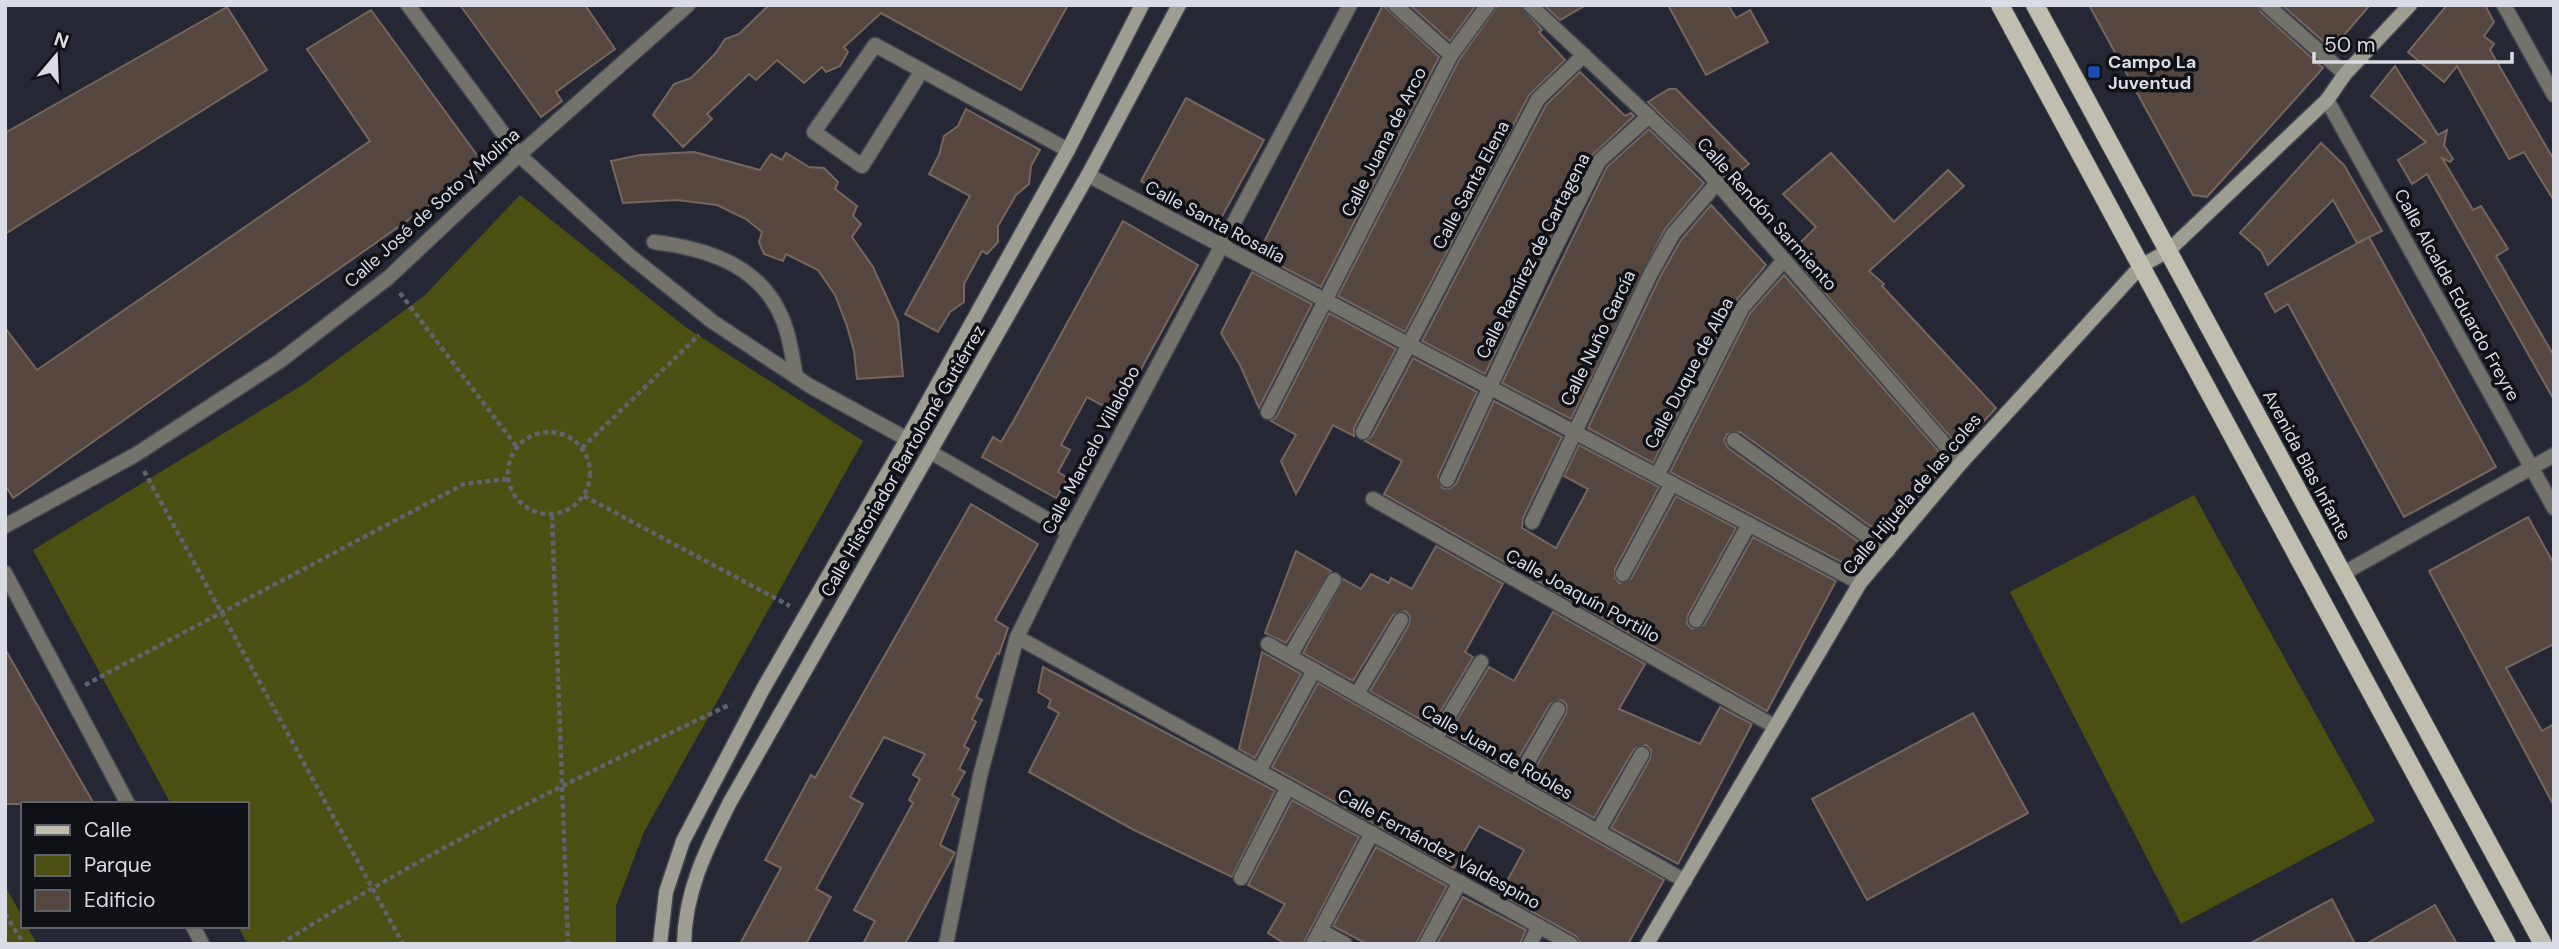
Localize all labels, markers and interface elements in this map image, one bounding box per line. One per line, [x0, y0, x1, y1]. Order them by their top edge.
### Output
north arrow [21, 21, 91, 91]
scale bar [2314, 21, 2512, 65]
text: N [51, 26, 72, 54]
text: 50 m [2324, 31, 2375, 59]
place label: Campo La Juventud [2108, 50, 2196, 95]
street label: Calle Juana de Arco [1336, 63, 1432, 221]
marker: Campo La Juventud [2086, 64, 2102, 80]
street label: Calle Santa Elena [1427, 116, 1515, 254]
street label: Calle José de Soto y Molina [339, 123, 525, 293]
street label: Calle Rendón Sarmiento [1692, 132, 1842, 296]
street label: Calle Ramírez de Cartagena [1471, 149, 1595, 363]
street label: Calle Santa Rosalía [1141, 175, 1289, 269]
street label: Calle Alcalde Eduardo Freyre [2389, 185, 2525, 405]
street label: Calle Nuño García [1555, 266, 1641, 410]
street label: Calle Duque de Alba [1639, 293, 1739, 453]
street label: Calle Historiador Bartolomé Gutiérrez [815, 321, 991, 601]
street label: Calle Marcelo Villalobo [1036, 361, 1146, 539]
street label: Avenida Blas Infante [2257, 386, 2357, 544]
street label: Calle Hijuela de las coles [1837, 408, 1987, 580]
street label: Calle Joaquín Portillo [1501, 543, 1665, 649]
street label: Calle Juan de Robles [1417, 699, 1577, 805]
street label: Calle Fernández Valdespino [1333, 783, 1545, 915]
legend [21, 802, 248, 928]
text: Calle [84, 816, 132, 844]
text: Parque [84, 851, 152, 879]
text: Edificio [84, 886, 155, 914]

